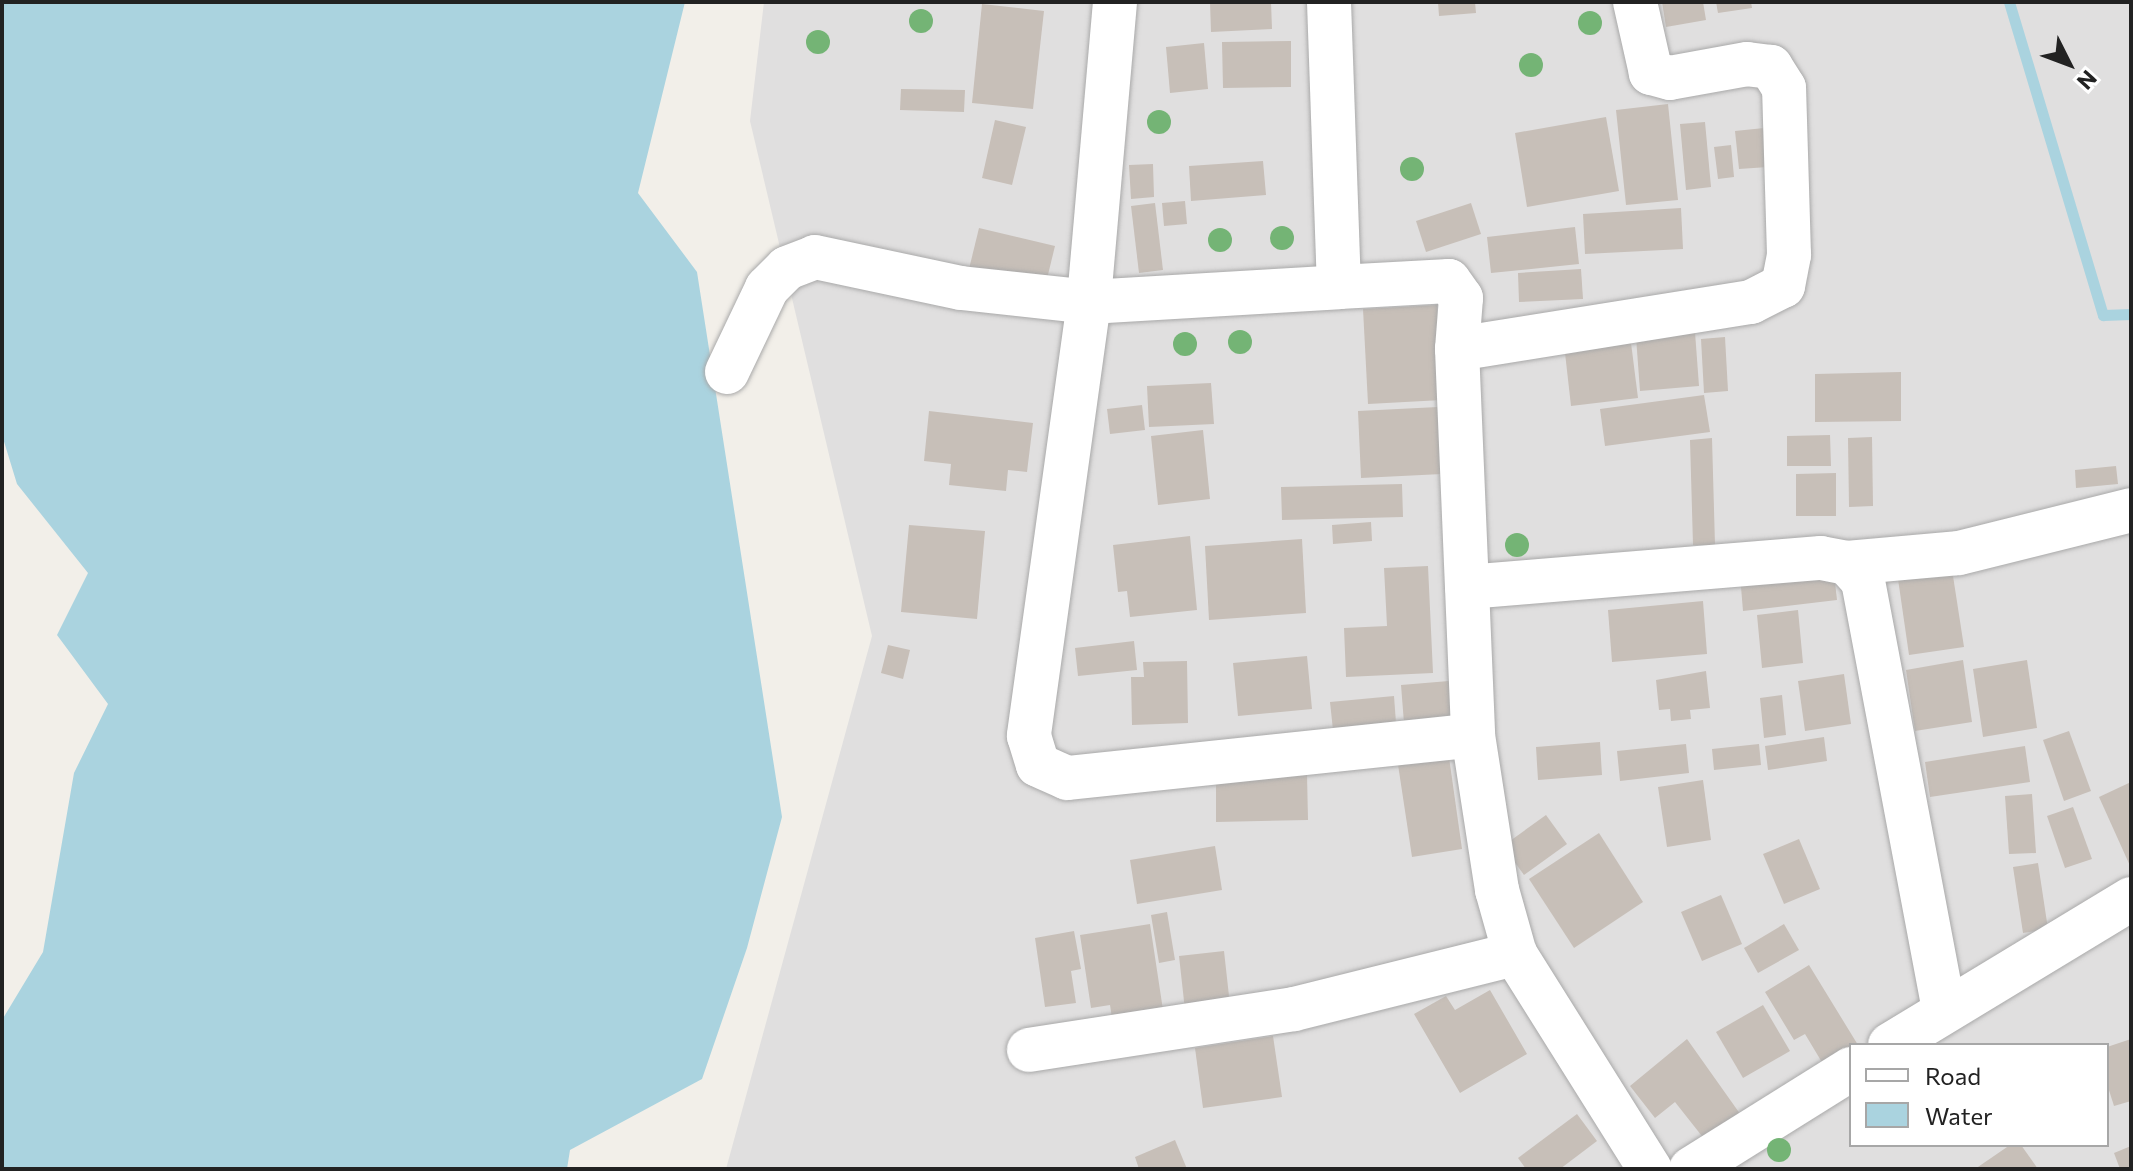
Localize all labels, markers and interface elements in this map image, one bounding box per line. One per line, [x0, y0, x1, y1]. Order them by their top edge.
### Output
north arrow [2029, 24, 2109, 104]
text: N [2072, 65, 2103, 96]
legend [1849, 1043, 2109, 1147]
text: Road [1925, 1061, 1981, 1090]
text: Water [1925, 1101, 1993, 1130]

